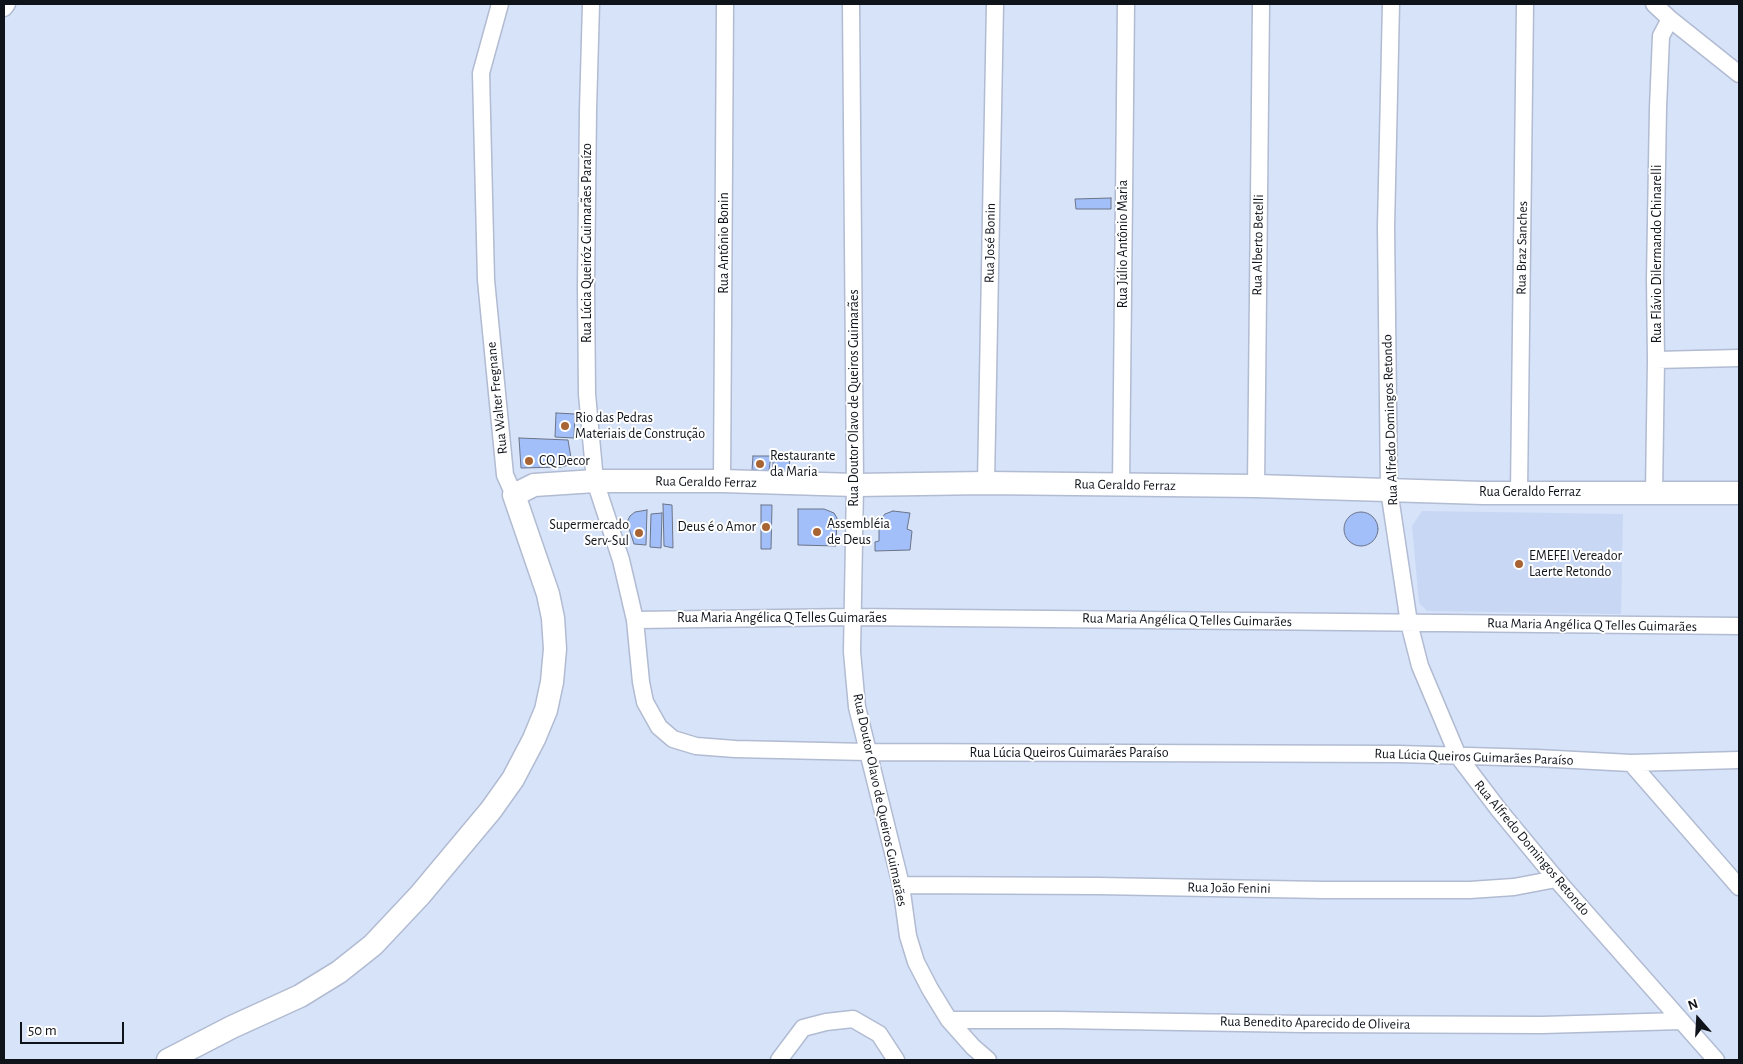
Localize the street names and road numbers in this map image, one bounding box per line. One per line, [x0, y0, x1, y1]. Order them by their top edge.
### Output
street label: Rua Lúcia Queiróz Guimarães Paraízo [579, 143, 595, 343]
street label: Rua Flávio Dilermando Chinarelli [1649, 165, 1665, 343]
street label: Rua Júlio Antônio Maria [1115, 180, 1131, 308]
street label: Rua Antônio Bonin [716, 192, 732, 294]
street label: Rua Alberto Betelli [1249, 194, 1267, 296]
street label: Rua Braz Sanches [1513, 201, 1531, 295]
street label: Rua José Bonin [981, 203, 999, 283]
street label: Rua Doutor Olavo de Queiros Guimarães [846, 289, 862, 507]
street label: Rua Alfredo Domingos Retondo [1379, 334, 1401, 506]
street label: Rua Walter Fregnane [483, 341, 511, 455]
street label: Rua Geraldo Ferraz [655, 473, 757, 491]
street label: Rua Geraldo Ferraz [1074, 476, 1176, 494]
street label: Rua Geraldo Ferraz [1479, 484, 1581, 500]
street label: Rua Maria Angélica Q Telles Guimarães [677, 610, 887, 626]
street label: Rua Maria Angélica Q Telles Guimarães [1082, 610, 1292, 630]
street label: Rua Maria Angélica Q Telles Guimarães [1487, 615, 1697, 635]
street label: Rua Doutor Olavo de Queiros Guimarães [849, 692, 911, 908]
street label: Rua Lúcia Queiros Guimarães Paraíso [969, 745, 1169, 761]
street label: Rua Lúcia Queiros Guimarães Paraíso [1374, 745, 1574, 769]
street label: Rua Alfredo Domingos Retondo [1470, 777, 1594, 919]
street label: Rua João Fenini [1187, 879, 1271, 897]
street label: Rua Benedito Aparecido de Oliveira [1220, 1013, 1410, 1033]

